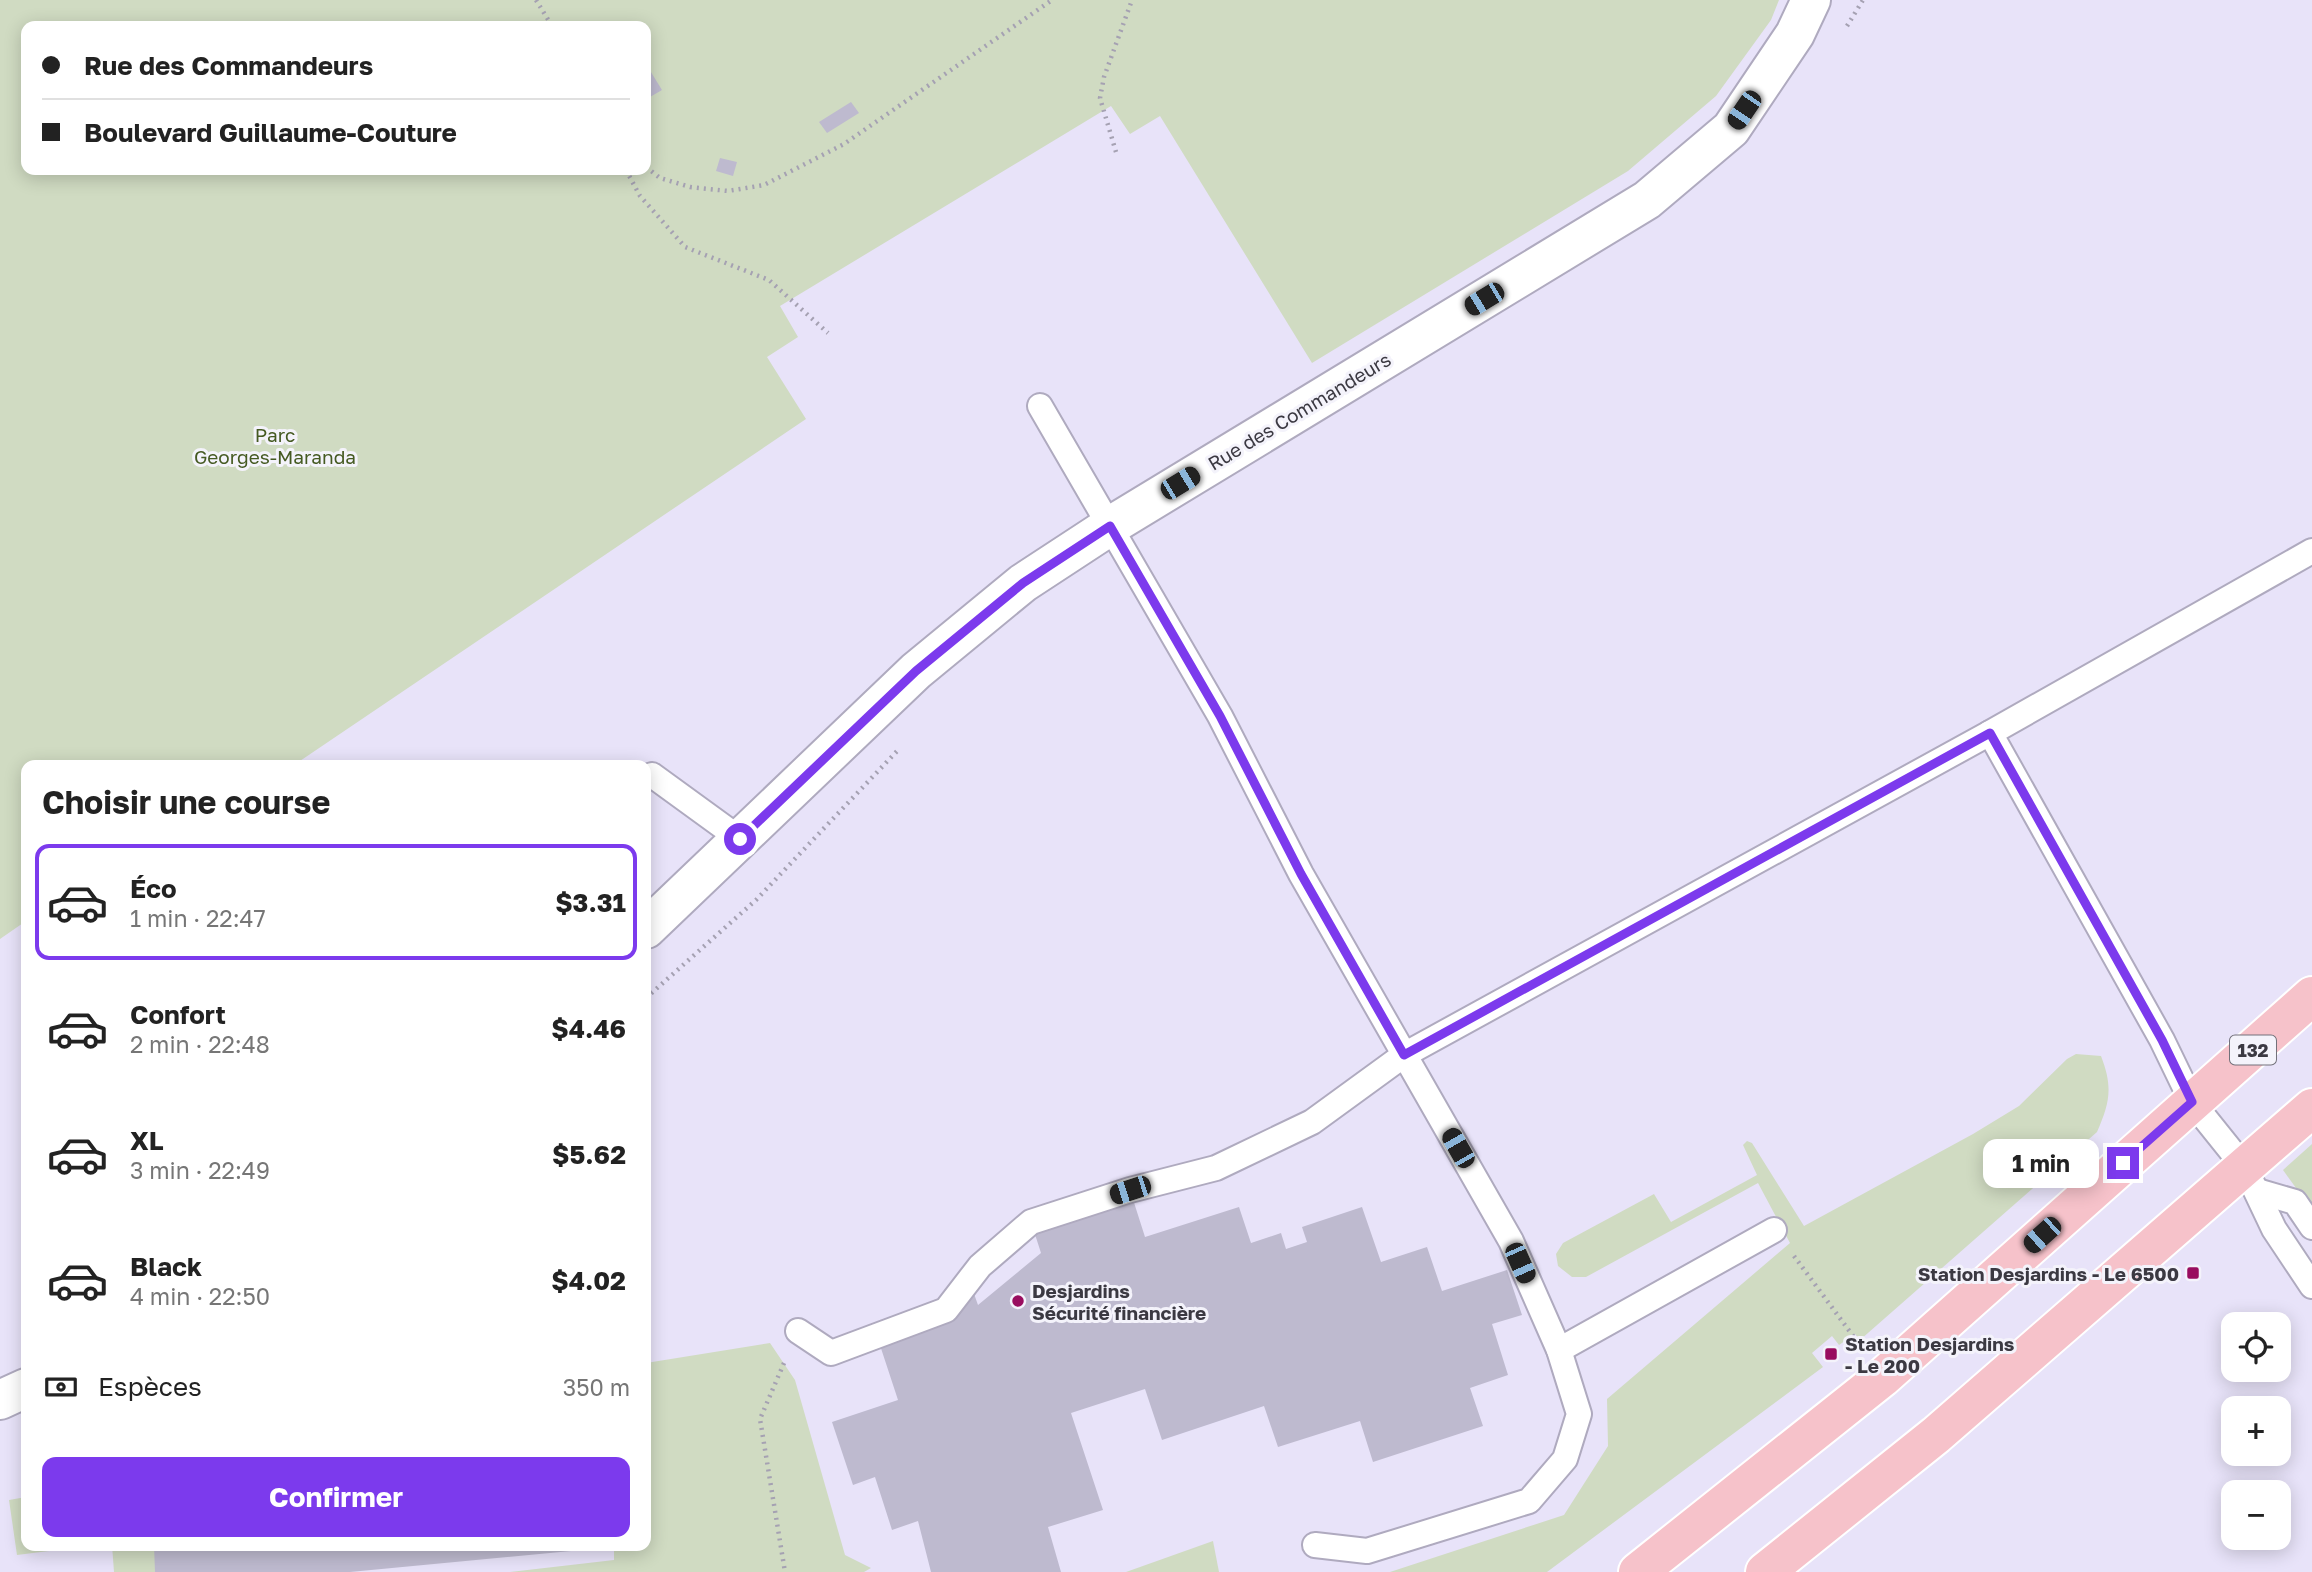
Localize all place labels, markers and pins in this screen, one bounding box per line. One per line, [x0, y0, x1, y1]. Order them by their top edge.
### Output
place label: Station Desjardins - Le 6500 [1918, 1262, 2179, 1285]
marker: Station Desjardins - Le 6500 [2185, 1265, 2201, 1281]
place label: Desjardins Sécurité financière [1032, 1279, 1206, 1324]
marker: Desjardins Sécurité financière [1010, 1293, 1026, 1309]
place label: Station Desjardins - Le 200 [1845, 1332, 2015, 1377]
marker: Station Desjardins - Le 200 [1823, 1346, 1839, 1362]

